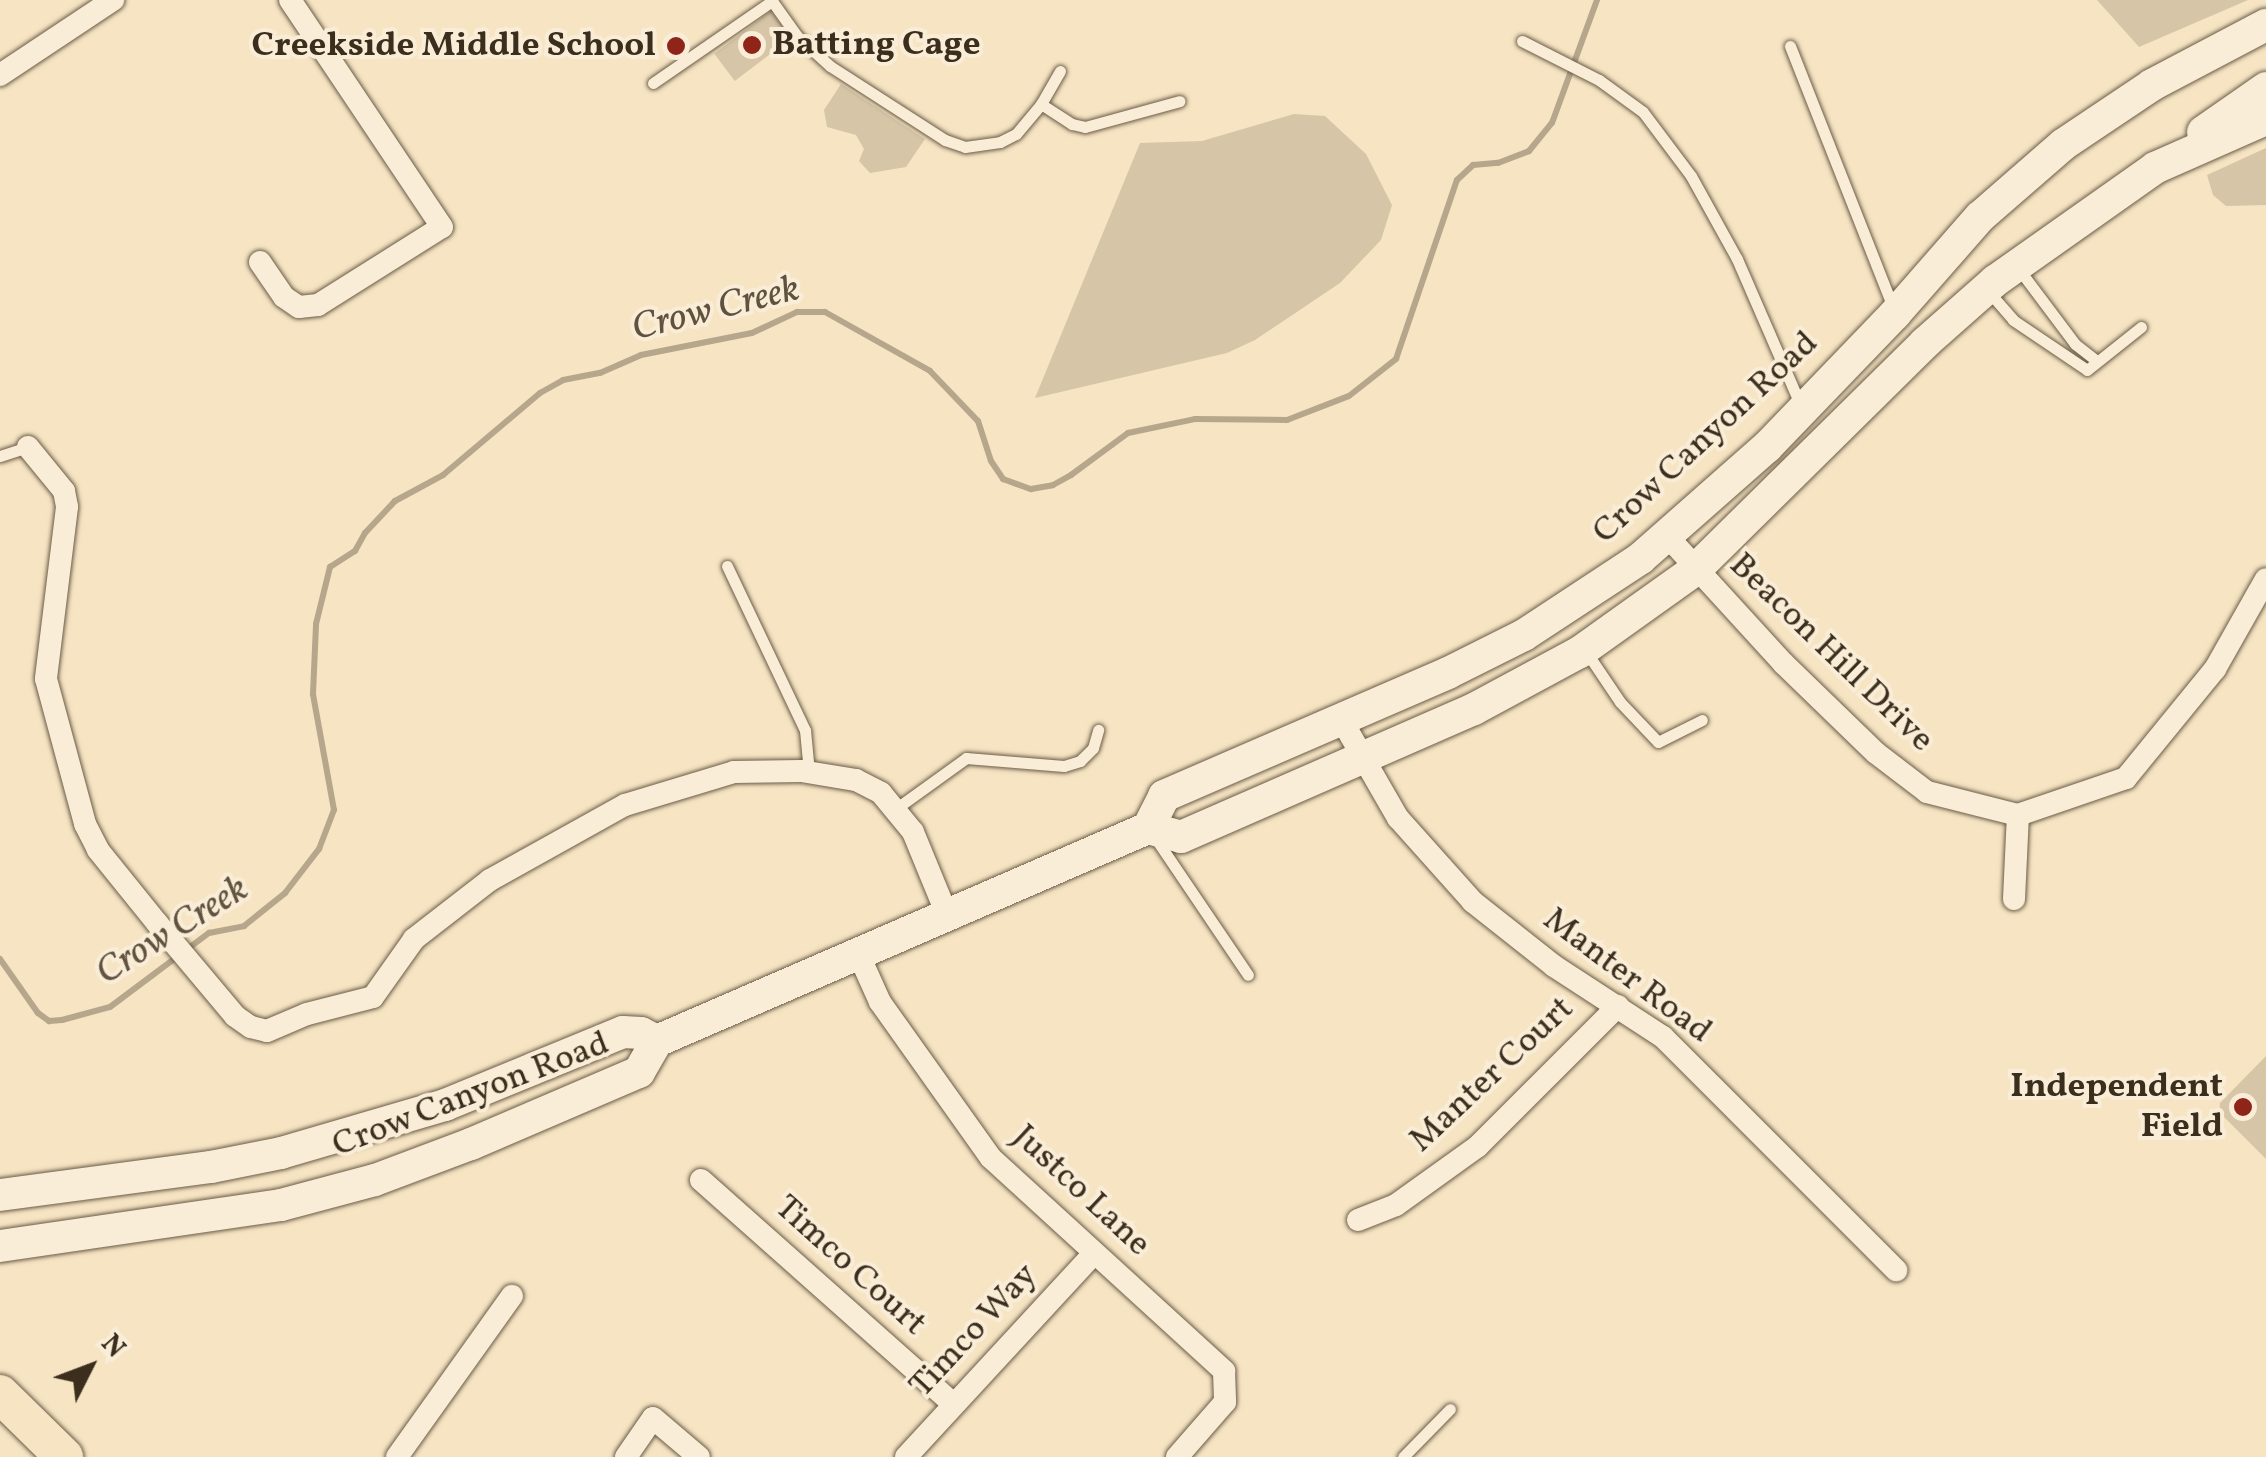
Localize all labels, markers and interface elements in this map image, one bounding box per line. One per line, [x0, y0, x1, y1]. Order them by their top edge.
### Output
place label: Batting Cage [772, 24, 981, 66]
place label: Creekside Middle School [252, 25, 656, 67]
marker: Batting Cage [741, 34, 763, 56]
marker: Creekside Middle School [665, 35, 687, 57]
water label: Crow Creek [628, 267, 804, 353]
street label: Crow Canyon Road [1584, 322, 1828, 554]
street label: Beacon Hill Drive [1720, 545, 1942, 761]
water label: Crow Creek [88, 867, 258, 997]
street label: Manter Road [1534, 899, 1720, 1053]
street label: Manter Court [1401, 988, 1583, 1162]
street label: Crow Canyon Road [326, 1023, 616, 1167]
place label: Independent Field [2010, 1066, 2223, 1148]
marker: Independent Field [2232, 1096, 2254, 1118]
street label: Justco Lane [1003, 1116, 1159, 1266]
street label: Timco Court [765, 1187, 935, 1345]
street label: Timco Way [901, 1255, 1047, 1407]
north arrow [40, 1317, 140, 1417]
text: N [91, 1326, 134, 1367]

